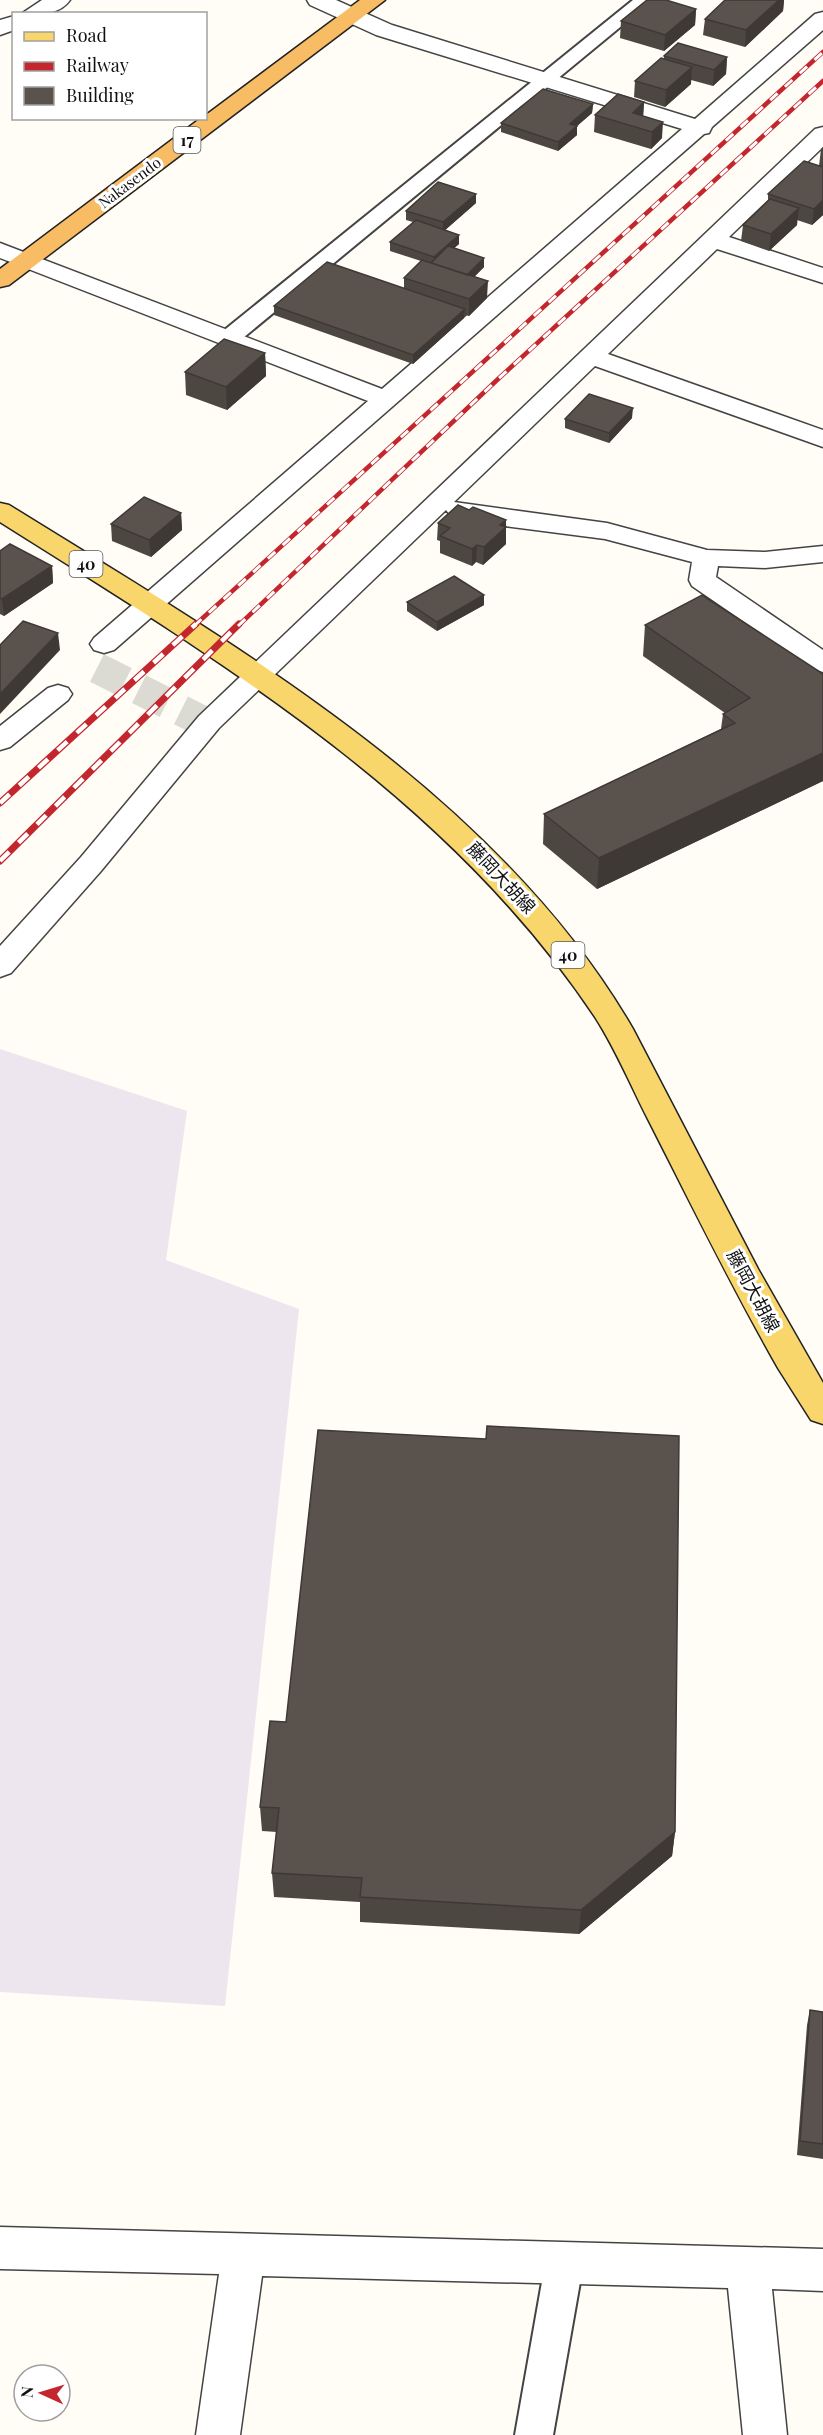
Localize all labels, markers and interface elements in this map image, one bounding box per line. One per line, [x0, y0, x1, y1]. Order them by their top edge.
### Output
legend [12, 12, 207, 120]
text: Road [66, 23, 107, 47]
text: Railway [66, 53, 129, 77]
text: Building [66, 83, 134, 107]
road number: 17 [174, 127, 201, 153]
street label: Nakasendo [94, 152, 165, 212]
road number: 40 [70, 551, 103, 577]
street label: 藤岡大胡線 [462, 836, 541, 918]
road number: 40 [552, 942, 584, 968]
street label: 藤岡大胡線 [722, 1245, 786, 1336]
north arrow [12, 2363, 72, 2423]
text: N [16, 2385, 37, 2398]

